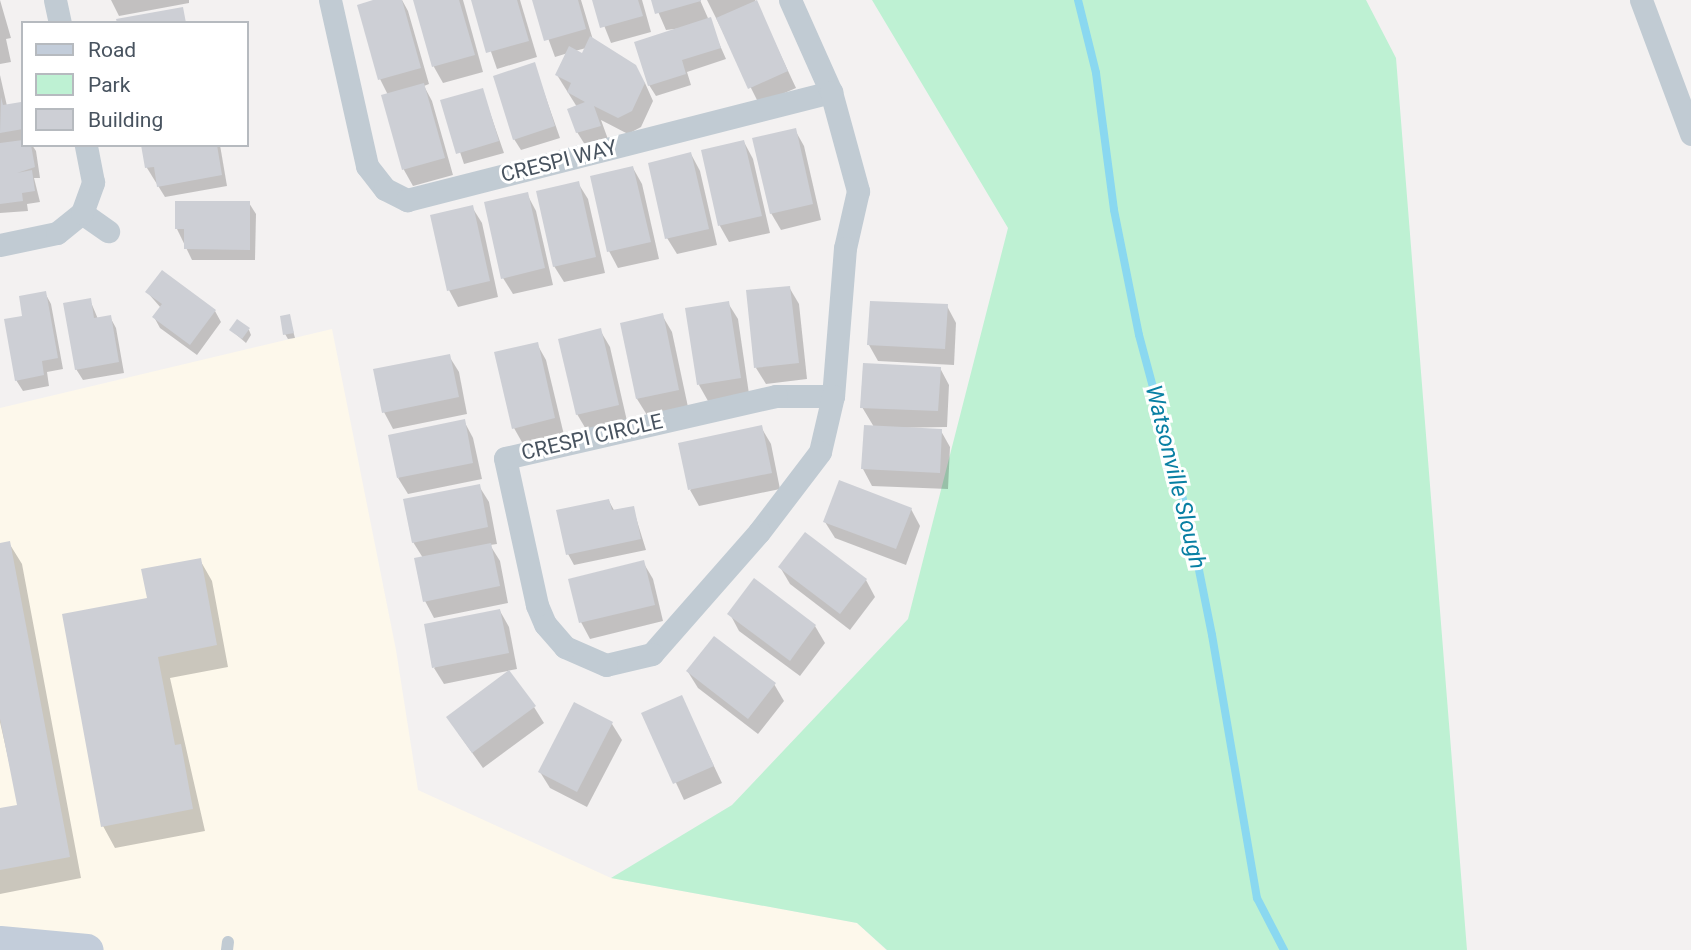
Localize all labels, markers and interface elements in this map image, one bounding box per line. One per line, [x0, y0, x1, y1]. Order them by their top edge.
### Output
legend [21, 21, 248, 147]
text: Road [88, 38, 136, 62]
text: Park [88, 73, 130, 97]
text: Building [88, 108, 163, 132]
street label: CRESPI WAY [498, 134, 620, 188]
water label: Watsonville Slough [1139, 382, 1211, 572]
street label: CRESPI CIRCLE [519, 408, 665, 466]

